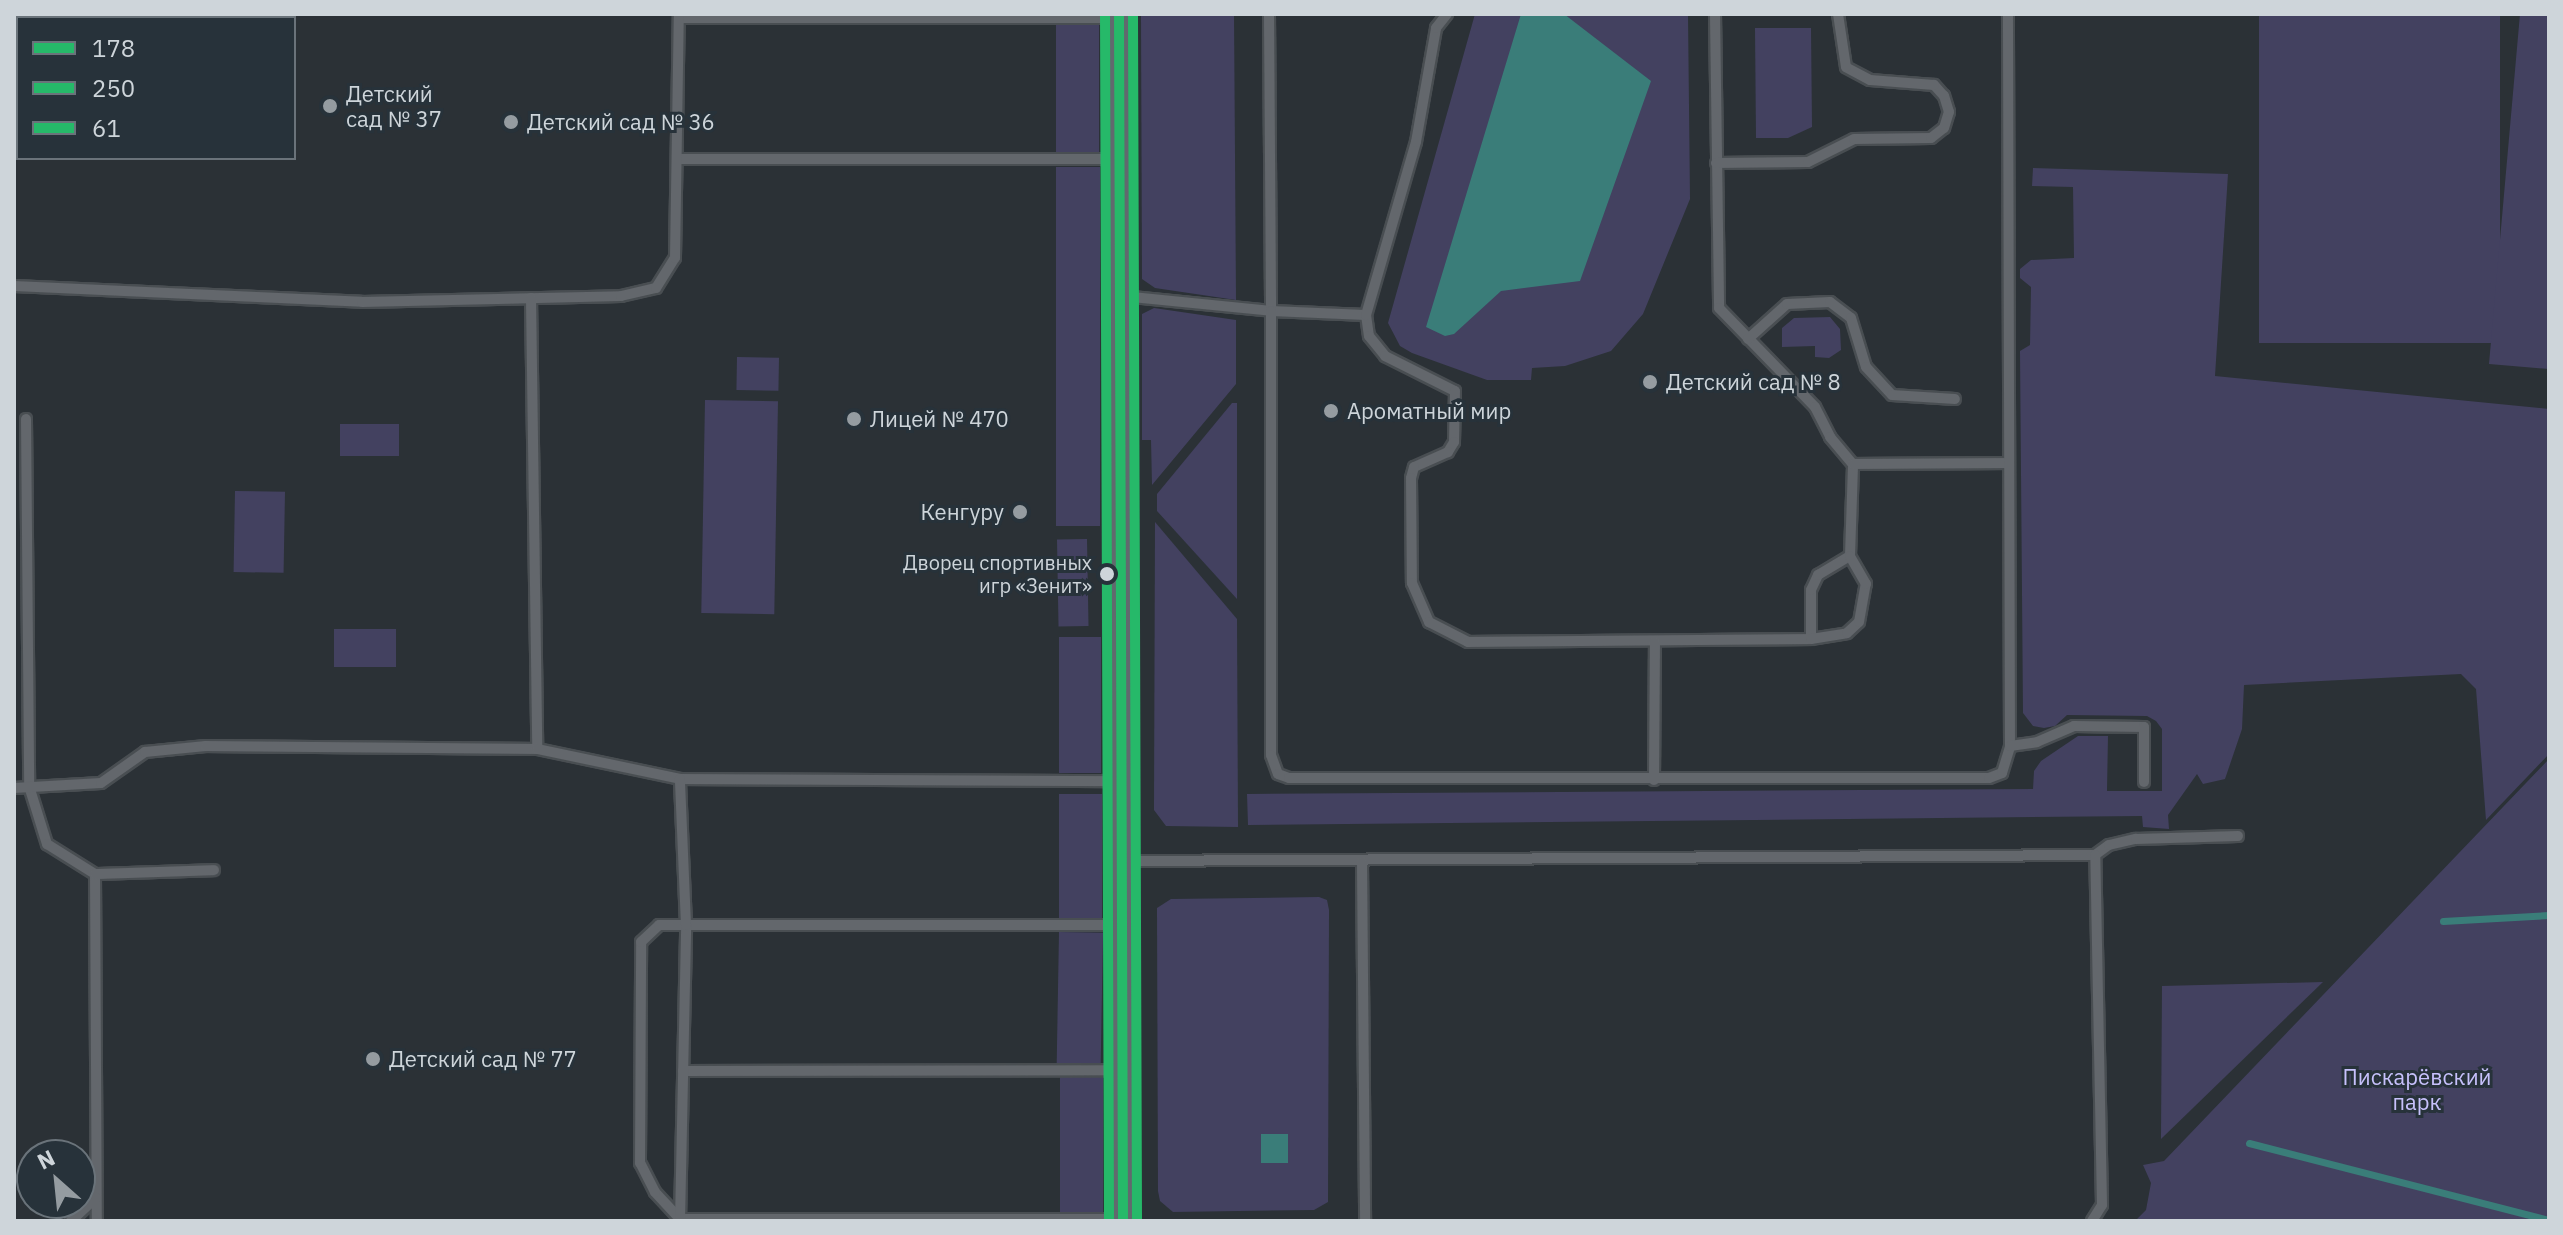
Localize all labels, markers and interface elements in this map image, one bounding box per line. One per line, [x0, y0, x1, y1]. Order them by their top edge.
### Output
legend [16, 16, 296, 160]
text: 178 [92, 32, 135, 64]
text: 250 [92, 72, 135, 104]
place label: Детский сад № 37 [346, 80, 442, 132]
marker: Детский сад № 37 [321, 97, 339, 115]
place label: Детский сад № 36 [527, 109, 715, 135]
text: 61 [92, 112, 121, 144]
marker: Детский сад № 36 [502, 113, 520, 131]
place label: Детский сад № 8 [1666, 369, 1841, 395]
marker: Детский сад № 8 [1641, 373, 1659, 391]
place label: Ароматный мир [1347, 398, 1511, 424]
marker: Ароматный мир [1322, 402, 1340, 420]
place label: Лицей № 470 [870, 406, 1009, 432]
marker: Лицей № 470 [845, 410, 863, 428]
place label: Кенгуру [921, 499, 1004, 525]
marker: Кенгуру [1011, 503, 1029, 521]
place label: Дворец спортивных игр «Зенит» [903, 550, 1092, 597]
marker: Дворец спортивных игр «Зенит» [1099, 566, 1115, 582]
place label: Детский сад № 77 [389, 1046, 577, 1072]
marker: Детский сад № 77 [364, 1050, 382, 1068]
park label: Пискарёвский парк [2342, 1063, 2492, 1114]
north arrow [16, 1139, 96, 1219]
text: N [32, 1142, 59, 1175]

